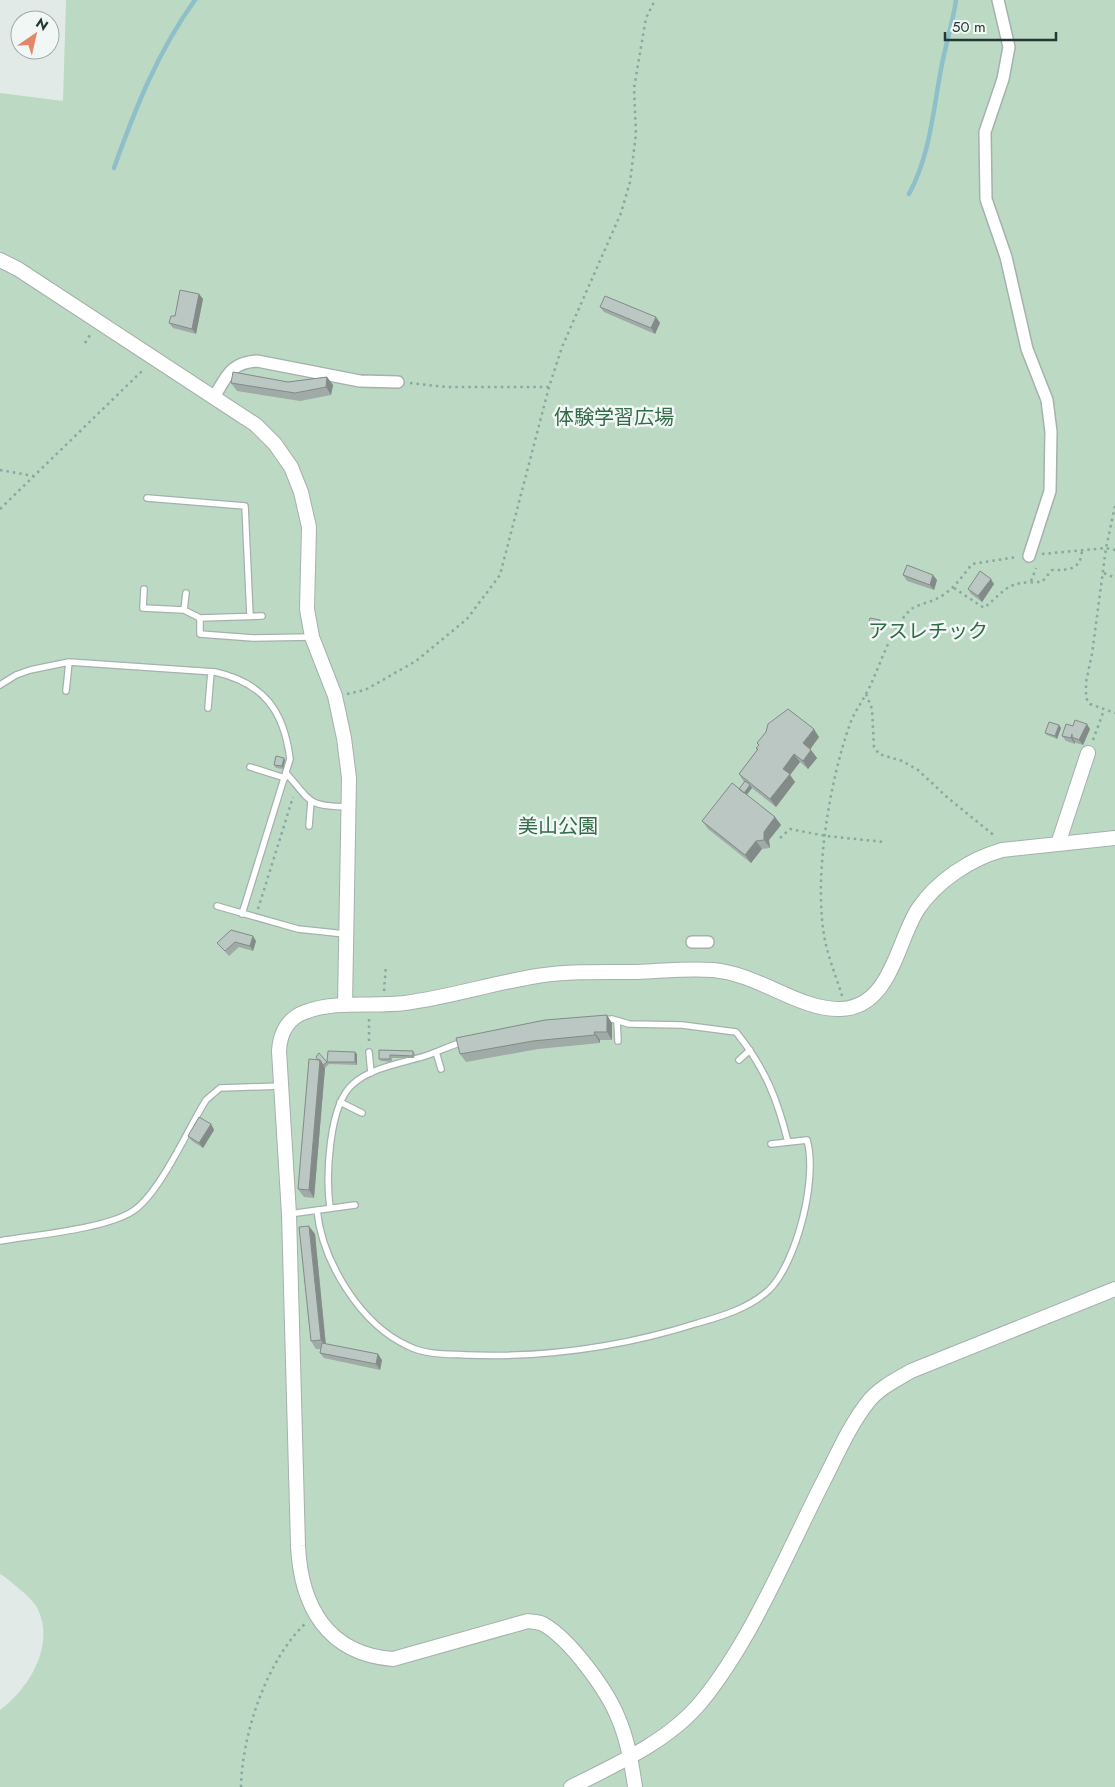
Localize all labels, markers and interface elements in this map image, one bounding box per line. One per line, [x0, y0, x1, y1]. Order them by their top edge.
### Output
north arrow [10, 10, 60, 60]
scale bar [945, 10, 1056, 42]
text: N [32, 13, 52, 36]
text: 50 m [952, 16, 986, 38]
park label: 体験学習広場 [554, 403, 674, 432]
park label: アスレチック [868, 617, 988, 646]
park label: 美山公園 [518, 812, 598, 841]

